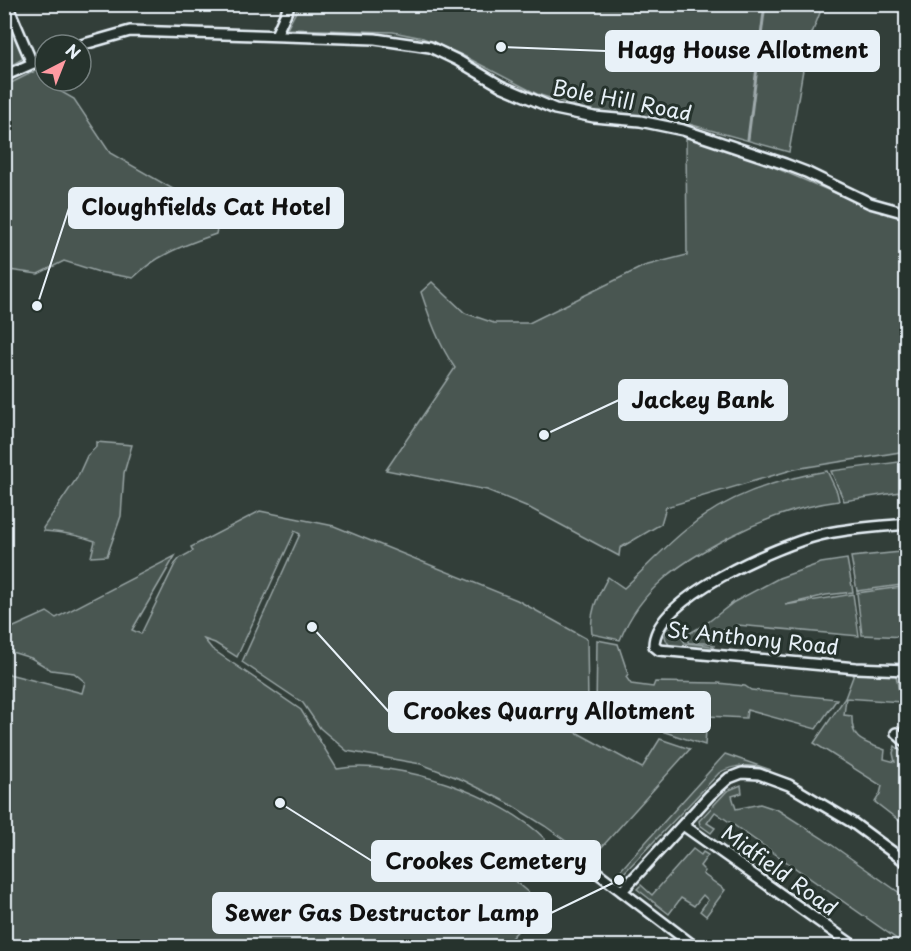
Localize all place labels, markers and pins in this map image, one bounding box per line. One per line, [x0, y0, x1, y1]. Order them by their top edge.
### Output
callout: Hagg House Allotment [606, 31, 879, 71]
callout: Cloughfields Cat Hotel [69, 188, 343, 228]
callout: Jackey Bank [619, 380, 787, 420]
callout: Crookes Quarry Allotment [389, 692, 710, 732]
callout: Crookes Cemetery [372, 841, 600, 881]
callout: Sewer Gas Destructor Lamp [213, 893, 551, 933]

